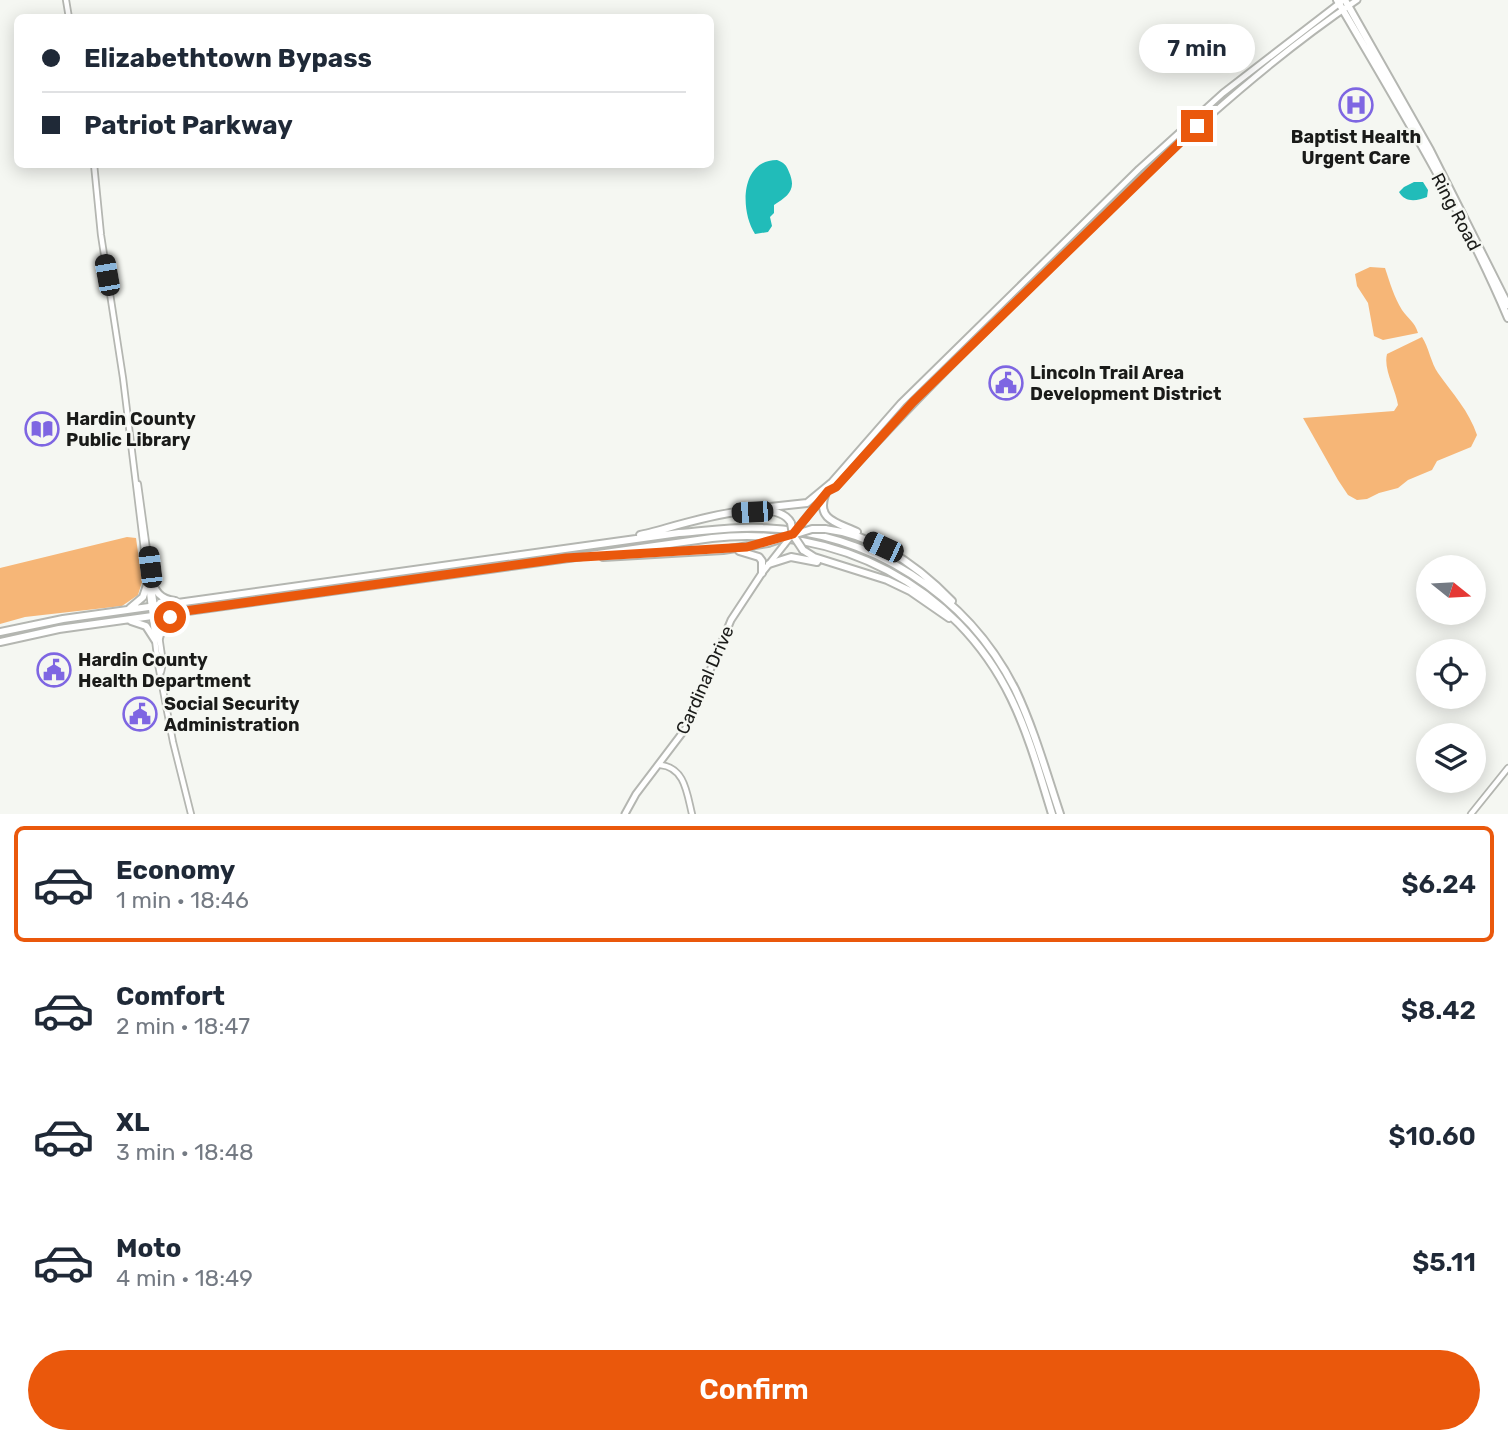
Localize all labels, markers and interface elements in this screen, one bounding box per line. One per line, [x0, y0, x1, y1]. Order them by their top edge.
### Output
callout: 7 min [1139, 24, 1255, 74]
text: 7 min [1167, 34, 1227, 62]
text: Elizabethtown Bypass [84, 43, 372, 74]
hospital icon: Baptist Health Urgent Care [1337, 86, 1375, 124]
text: Patriot Parkway [84, 110, 293, 141]
route end [1181, 110, 1213, 142]
place label: Baptist Health Urgent Care [1291, 126, 1421, 169]
street label: Ring Road [1426, 169, 1486, 255]
car [94, 252, 121, 298]
place label: Lincoln Trail Area Development District [1030, 362, 1221, 405]
public building icon: Lincoln Trail Area Development District [987, 364, 1025, 402]
place label: Hardin County Public Library [66, 408, 196, 451]
library icon: Hardin County Public Library [23, 410, 61, 448]
car [731, 500, 774, 524]
car [860, 529, 907, 565]
car [138, 545, 163, 589]
north arrow [1416, 555, 1486, 625]
map controls [1416, 555, 1486, 793]
route start [154, 601, 186, 633]
street label: Cardinal Drive [671, 622, 739, 738]
button: locate [1416, 639, 1486, 709]
place label: Hardin County Health Department [78, 649, 251, 692]
public building icon: Hardin County Health Department [35, 651, 73, 689]
place label: Social Security Administration [164, 693, 300, 736]
public building icon: Social Security Administration [121, 695, 159, 733]
button: layers [1416, 723, 1486, 793]
icon: car [32, 853, 95, 916]
text: Economy [116, 855, 235, 886]
text: $6.24 [1402, 869, 1476, 900]
text: 1 min · 18:46 [116, 886, 249, 914]
icon: car [32, 979, 95, 1042]
text: Comfort [116, 981, 225, 1012]
text: $8.42 [1401, 995, 1476, 1026]
text: 2 min · 18:47 [116, 1012, 250, 1040]
icon: car [32, 1105, 95, 1168]
text: XL [116, 1107, 149, 1138]
text: $10.60 [1388, 1121, 1476, 1152]
text: 3 min · 18:48 [116, 1138, 254, 1166]
icon: car [32, 1231, 95, 1294]
text: Moto [116, 1233, 181, 1264]
text: $5.11 [1412, 1247, 1476, 1278]
text: 4 min · 18:49 [116, 1264, 253, 1292]
button: Confirm [28, 1350, 1480, 1430]

